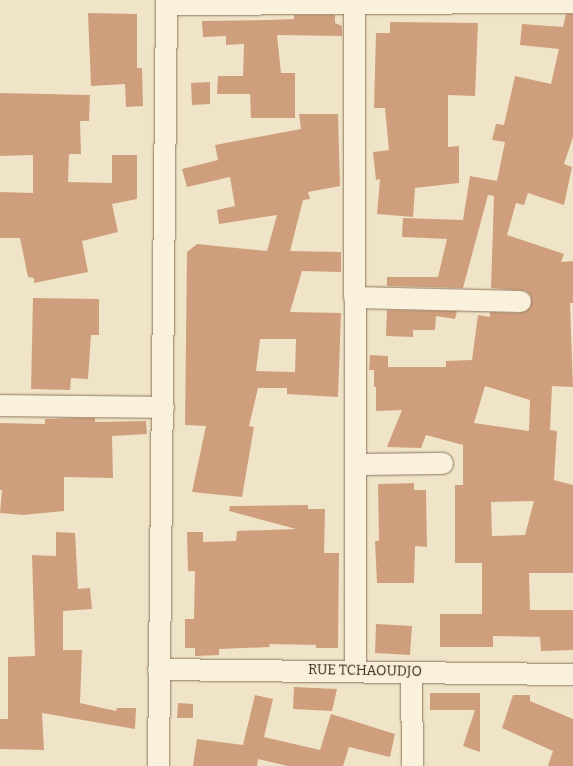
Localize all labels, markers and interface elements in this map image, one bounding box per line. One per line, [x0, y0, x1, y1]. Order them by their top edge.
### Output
street label: RUE TCHAOUDJO [308, 662, 422, 680]

